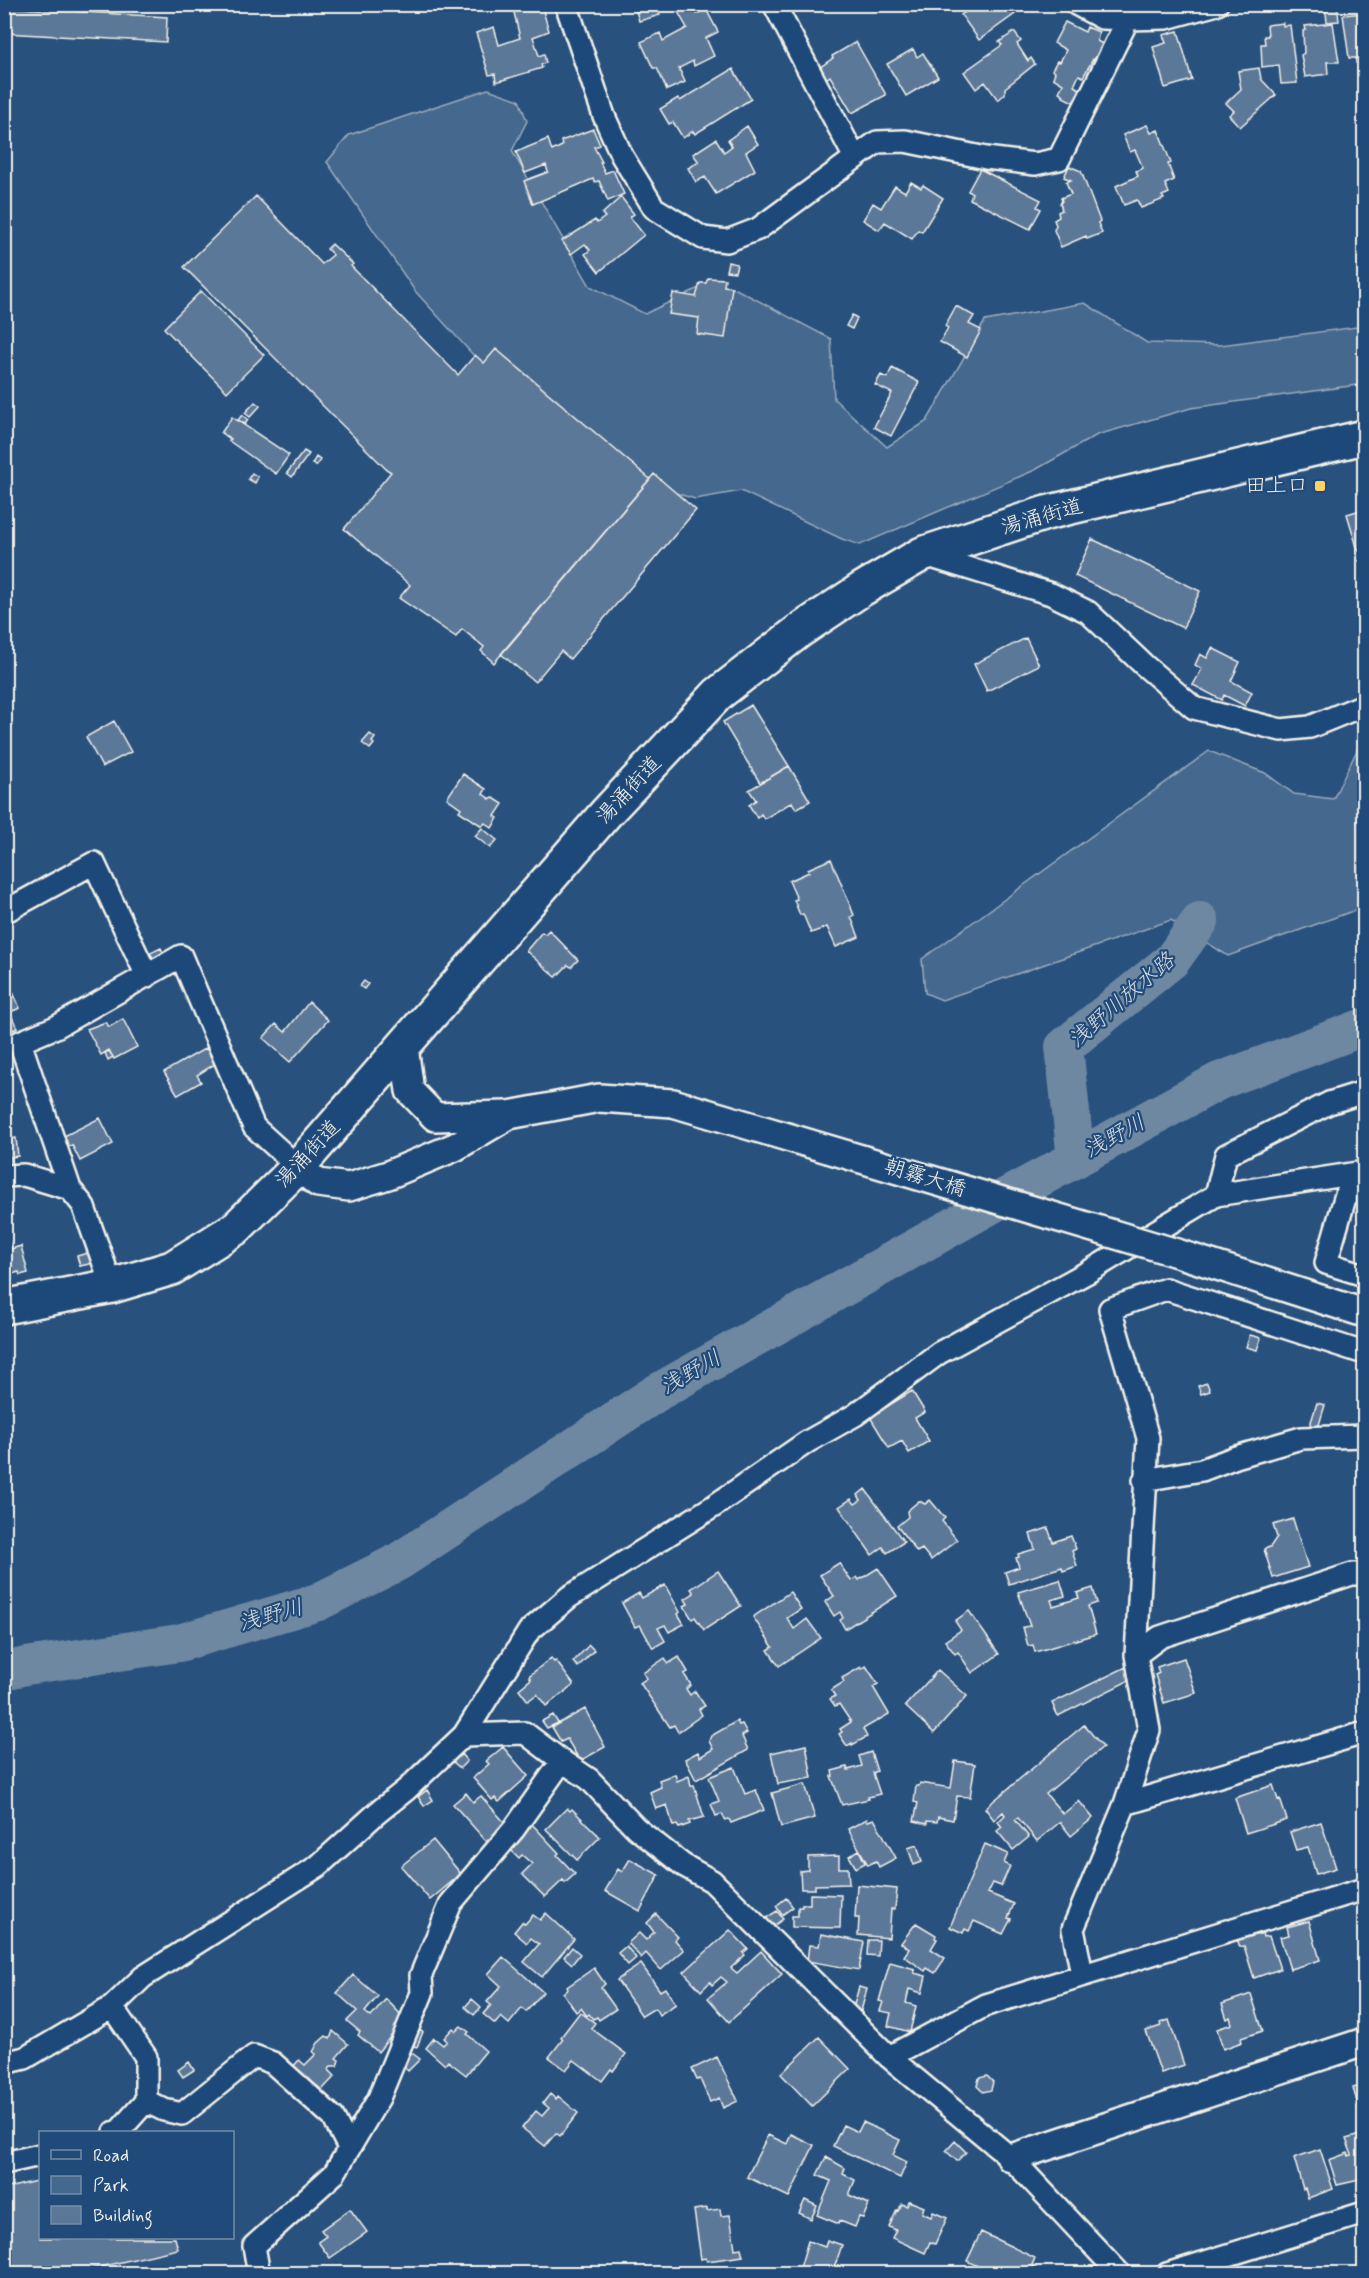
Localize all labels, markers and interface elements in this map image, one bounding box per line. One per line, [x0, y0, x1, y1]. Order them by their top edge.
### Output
place label: 田上口 [1245, 472, 1308, 500]
marker: 田上口 [1313, 479, 1327, 493]
street label: 湯涌街道 [998, 492, 1086, 542]
street label: 湯涌街道 [590, 750, 668, 830]
water label: 浅野川放水路 [1063, 946, 1182, 1055]
water label: 浅野川 [1079, 1109, 1151, 1165]
street label: 湯涌街道 [269, 1114, 347, 1194]
street label: 朝霧大橋 [881, 1152, 969, 1204]
water label: 浅野川 [655, 1344, 727, 1402]
water label: 浅野川 [235, 1593, 307, 1639]
legend [39, 2131, 234, 2239]
text: Road [93, 2144, 129, 2168]
text: Park [93, 2174, 129, 2198]
text: Building [93, 2204, 153, 2230]

